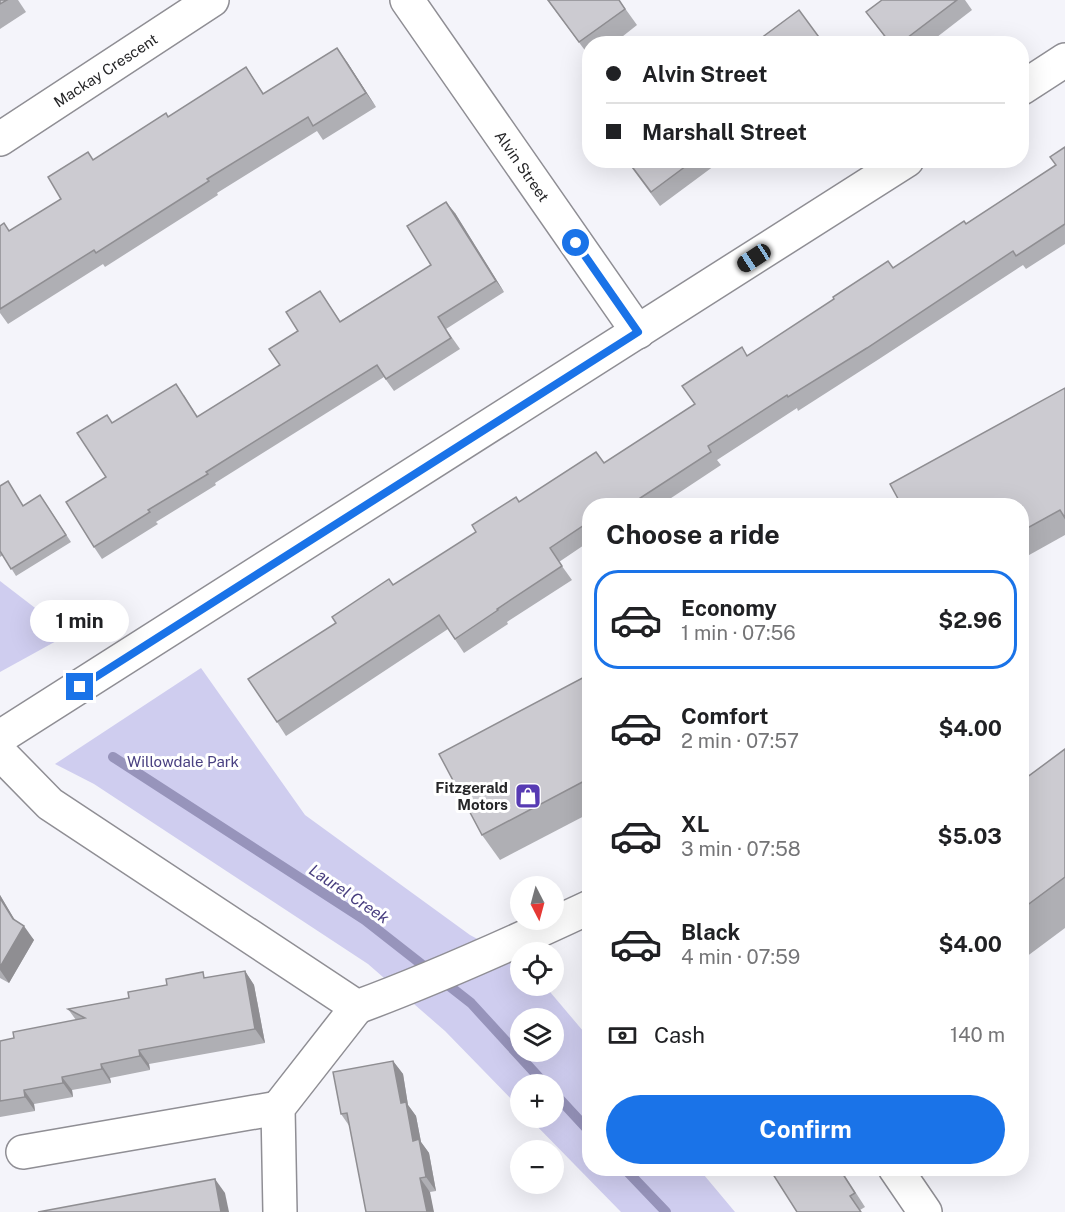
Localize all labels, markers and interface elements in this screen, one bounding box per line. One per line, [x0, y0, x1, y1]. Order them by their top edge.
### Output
street label: Mackay Crescent [50, 30, 161, 110]
text: Alvin Street [642, 61, 767, 87]
text: Marshall Street [642, 119, 807, 145]
street label: Alvin Street [492, 127, 553, 205]
route start [562, 229, 589, 256]
car [734, 241, 774, 275]
text: Choose a ride [606, 518, 780, 550]
icon: car [609, 593, 663, 647]
text: Economy [681, 595, 777, 621]
callout: 1 min [31, 600, 130, 642]
text: $2.96 [938, 607, 1002, 633]
text: 1 min [55, 609, 104, 633]
text: 1 min · 07:56 [681, 621, 796, 645]
route end [66, 673, 93, 700]
icon: car [609, 701, 663, 755]
text: Comfort [681, 703, 768, 729]
text: $4.00 [938, 715, 1002, 741]
text: 2 min · 07:57 [681, 729, 799, 753]
park label: Willowdale Park [127, 753, 239, 770]
place label: Fitzgerald Motors [435, 779, 508, 813]
shop icon: Fitzgerald Motors [513, 781, 543, 811]
icon: car [609, 809, 663, 863]
text: XL [681, 811, 709, 837]
text: $5.03 [938, 823, 1002, 849]
text: 3 min · 07:58 [681, 837, 801, 861]
water label: Laurel Creek [305, 860, 393, 928]
north arrow [510, 876, 564, 930]
map controls [510, 876, 564, 1194]
icon: car [609, 917, 663, 971]
text: Black [681, 919, 740, 945]
text: $4.00 [938, 931, 1002, 957]
button: locate [510, 942, 564, 996]
text: 4 min · 07:59 [681, 945, 800, 969]
button: layers [510, 1008, 564, 1062]
icon: cash [606, 1019, 639, 1052]
text: Cash [654, 1022, 705, 1048]
text: 140 m [950, 1023, 1005, 1047]
button: + [510, 1074, 564, 1128]
button: Confirm [606, 1095, 1005, 1164]
button: − [510, 1140, 564, 1194]

